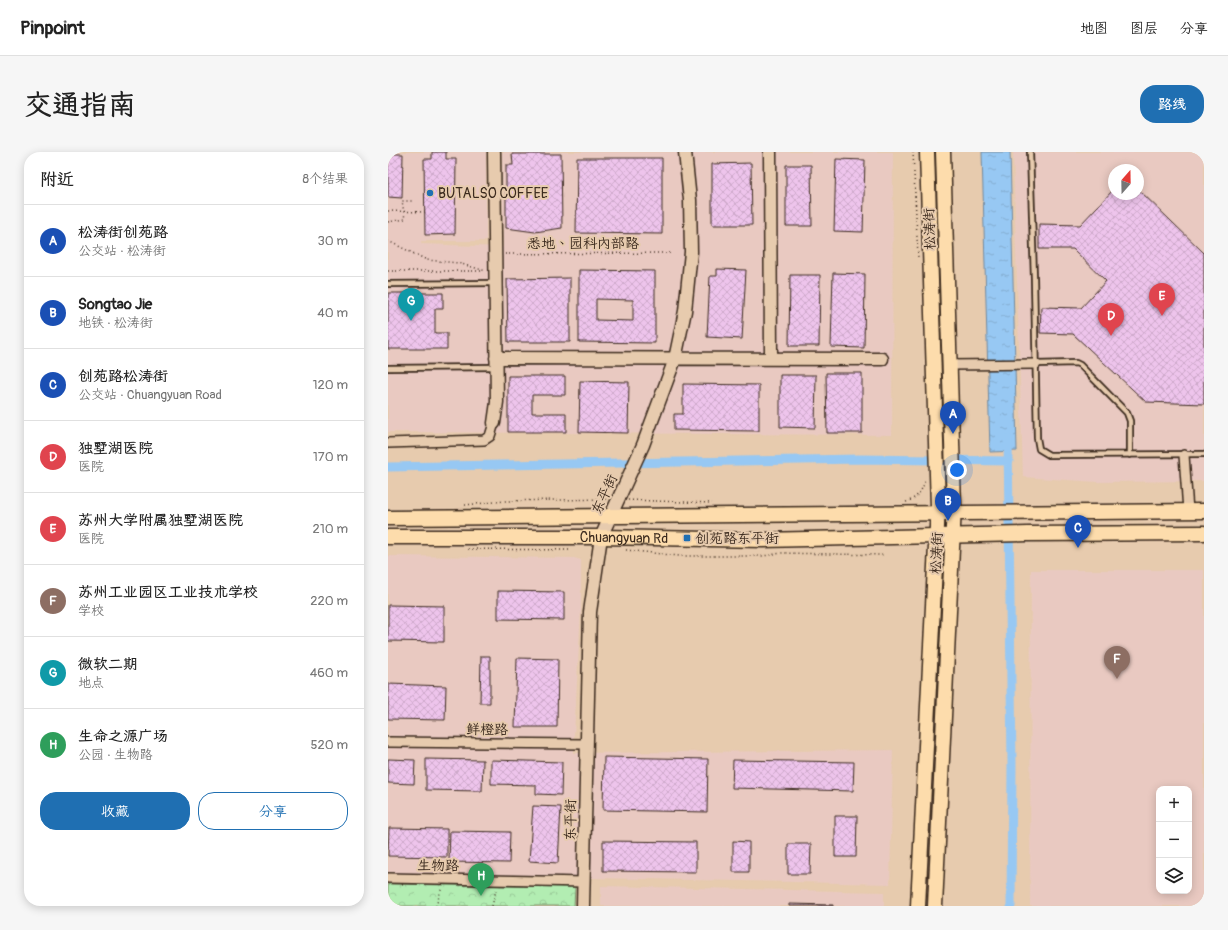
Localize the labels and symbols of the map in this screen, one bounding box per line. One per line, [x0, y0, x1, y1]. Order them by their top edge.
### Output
north arrow [1108, 164, 1144, 200]
place label: BUTALSO COFFEE [438, 185, 548, 202]
marker: BUTALSO COFFEE [425, 188, 435, 198]
street label: 松涛街 [920, 208, 939, 250]
street label: 悉地、园科内部路 [527, 235, 639, 252]
pin: E [1149, 283, 1175, 316]
pin: G [398, 288, 424, 321]
pin: D [1098, 303, 1124, 336]
pin: A [940, 401, 966, 434]
your location [947, 460, 967, 480]
street label: 东平街 [588, 472, 621, 517]
pin: B [935, 488, 961, 521]
pin: C [1065, 515, 1091, 548]
street label: Chuangyuan Rd [580, 529, 668, 547]
place label: 创苑路东平街 [695, 530, 779, 547]
street label: 松涛街 [927, 532, 946, 574]
marker: 创苑路东平街 [682, 533, 692, 543]
pin: F [1104, 646, 1130, 679]
street label: 鲜橙路 [466, 721, 508, 738]
street label: 东平街 [562, 799, 579, 841]
street label: 生物路 [417, 857, 459, 874]
pin: H [468, 863, 494, 896]

